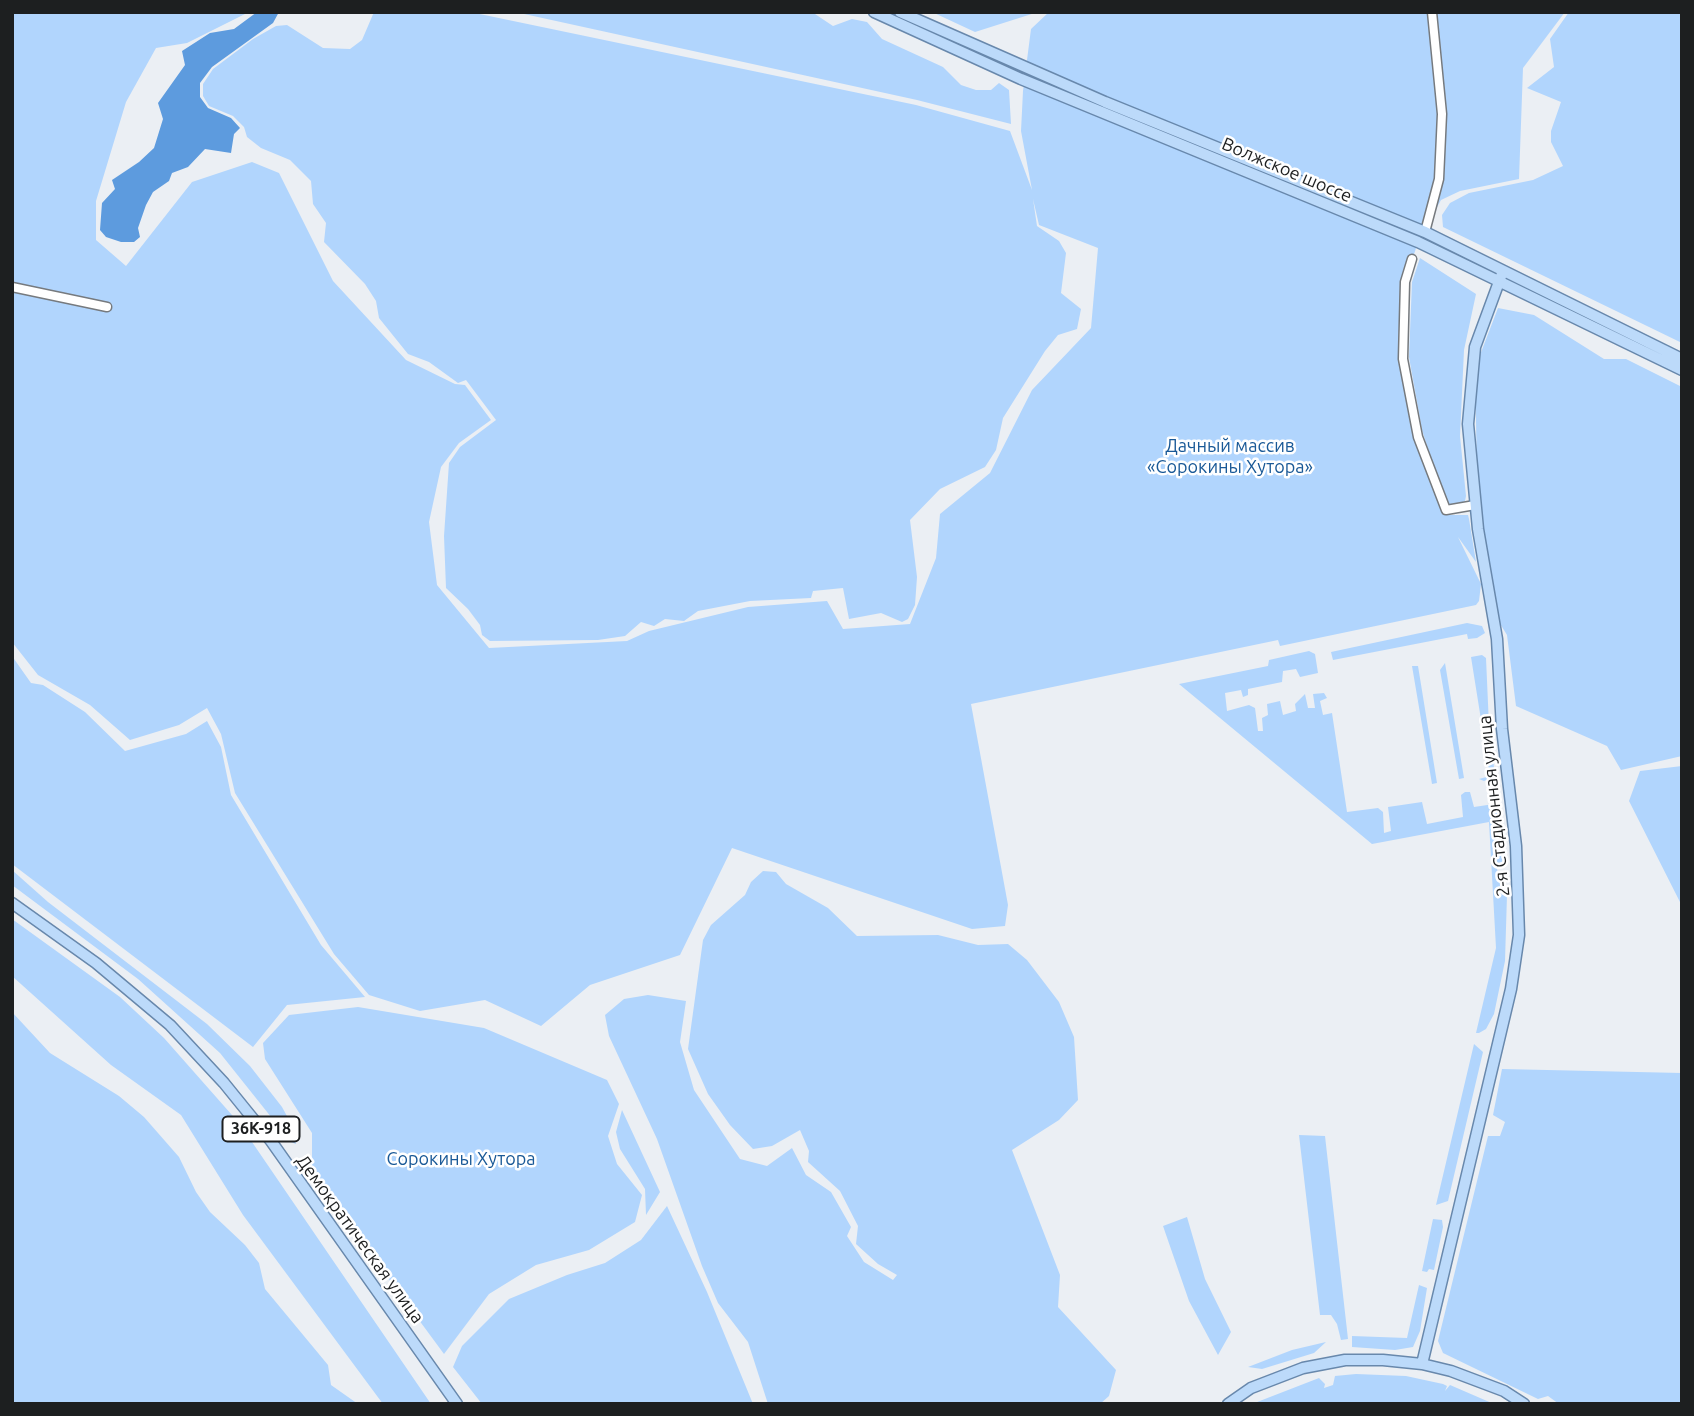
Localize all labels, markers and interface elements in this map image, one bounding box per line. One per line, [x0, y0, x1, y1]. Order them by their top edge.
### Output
street label: Волжское шоссе [1219, 133, 1355, 207]
park label: Дачный массив «Сорокины Хутора» [1147, 435, 1313, 478]
street label: 2-я Стадионная улица [1474, 714, 1514, 898]
road number: 36К-918 [222, 1116, 300, 1142]
park label: Сорокины Хутора [387, 1148, 535, 1170]
street label: Демократическая улица [292, 1150, 428, 1328]

